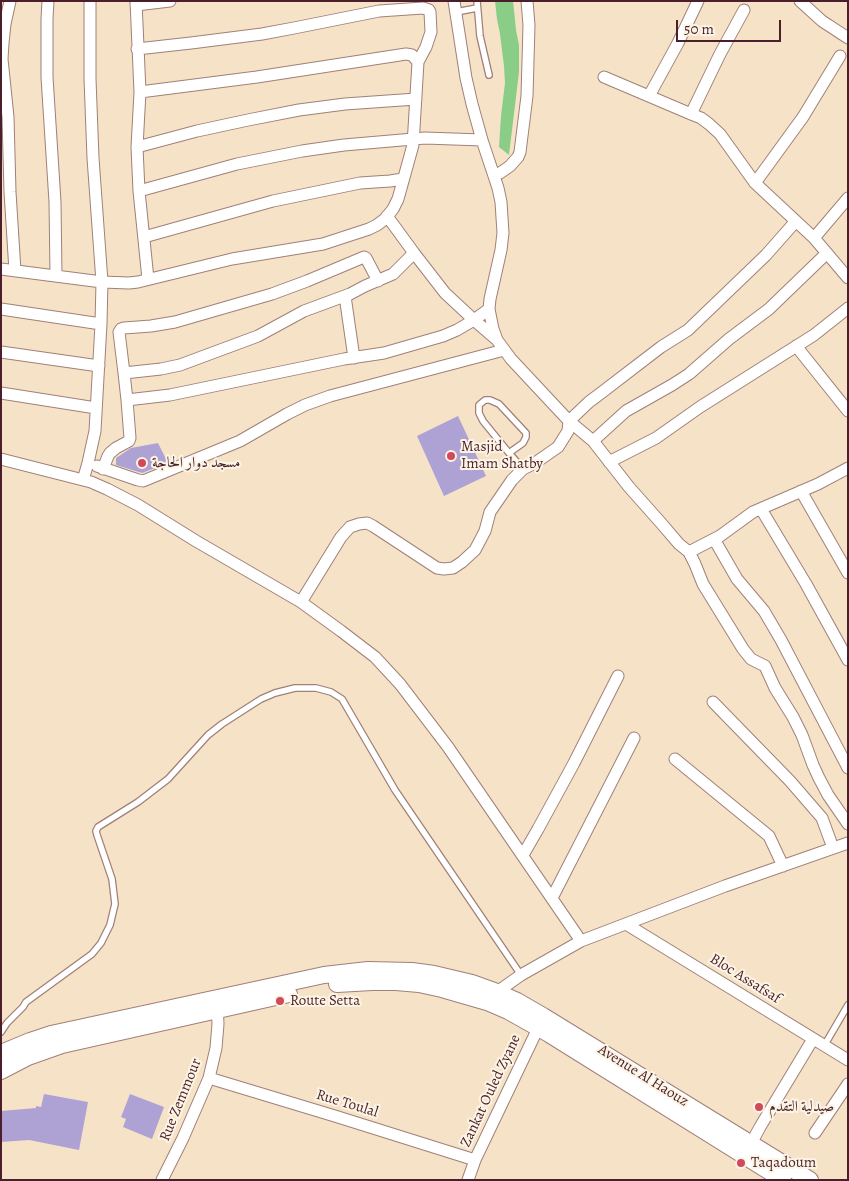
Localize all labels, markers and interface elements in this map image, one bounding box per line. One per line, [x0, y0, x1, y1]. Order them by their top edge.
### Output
scale bar [679, 10, 784, 42]
text: 50 m [684, 19, 714, 39]
place label: Masjid Imam Shatby [461, 438, 543, 473]
marker: Masjid Imam Shatby [445, 450, 457, 462]
place label: مسجد دوار الحاجة [152, 454, 240, 472]
marker: مسجد دوار الحاجة [136, 457, 148, 469]
street label: Bloc Assafsaf [706, 950, 784, 1008]
place label: Route Setta [290, 992, 360, 1010]
marker: Route Setta [274, 995, 286, 1007]
street label: Zankat Ouled Zyane [457, 1032, 525, 1150]
street label: Avenue Al Haouz [594, 1041, 692, 1111]
street label: Rue Zemmour [156, 1056, 206, 1144]
street label: Rue Toulal [314, 1086, 380, 1122]
place label: صيدلية التقدم [769, 1098, 834, 1116]
marker: صيدلية التقدم [753, 1101, 765, 1113]
place label: Taqadoum [751, 1154, 816, 1172]
marker: Taqadoum [735, 1157, 747, 1169]

